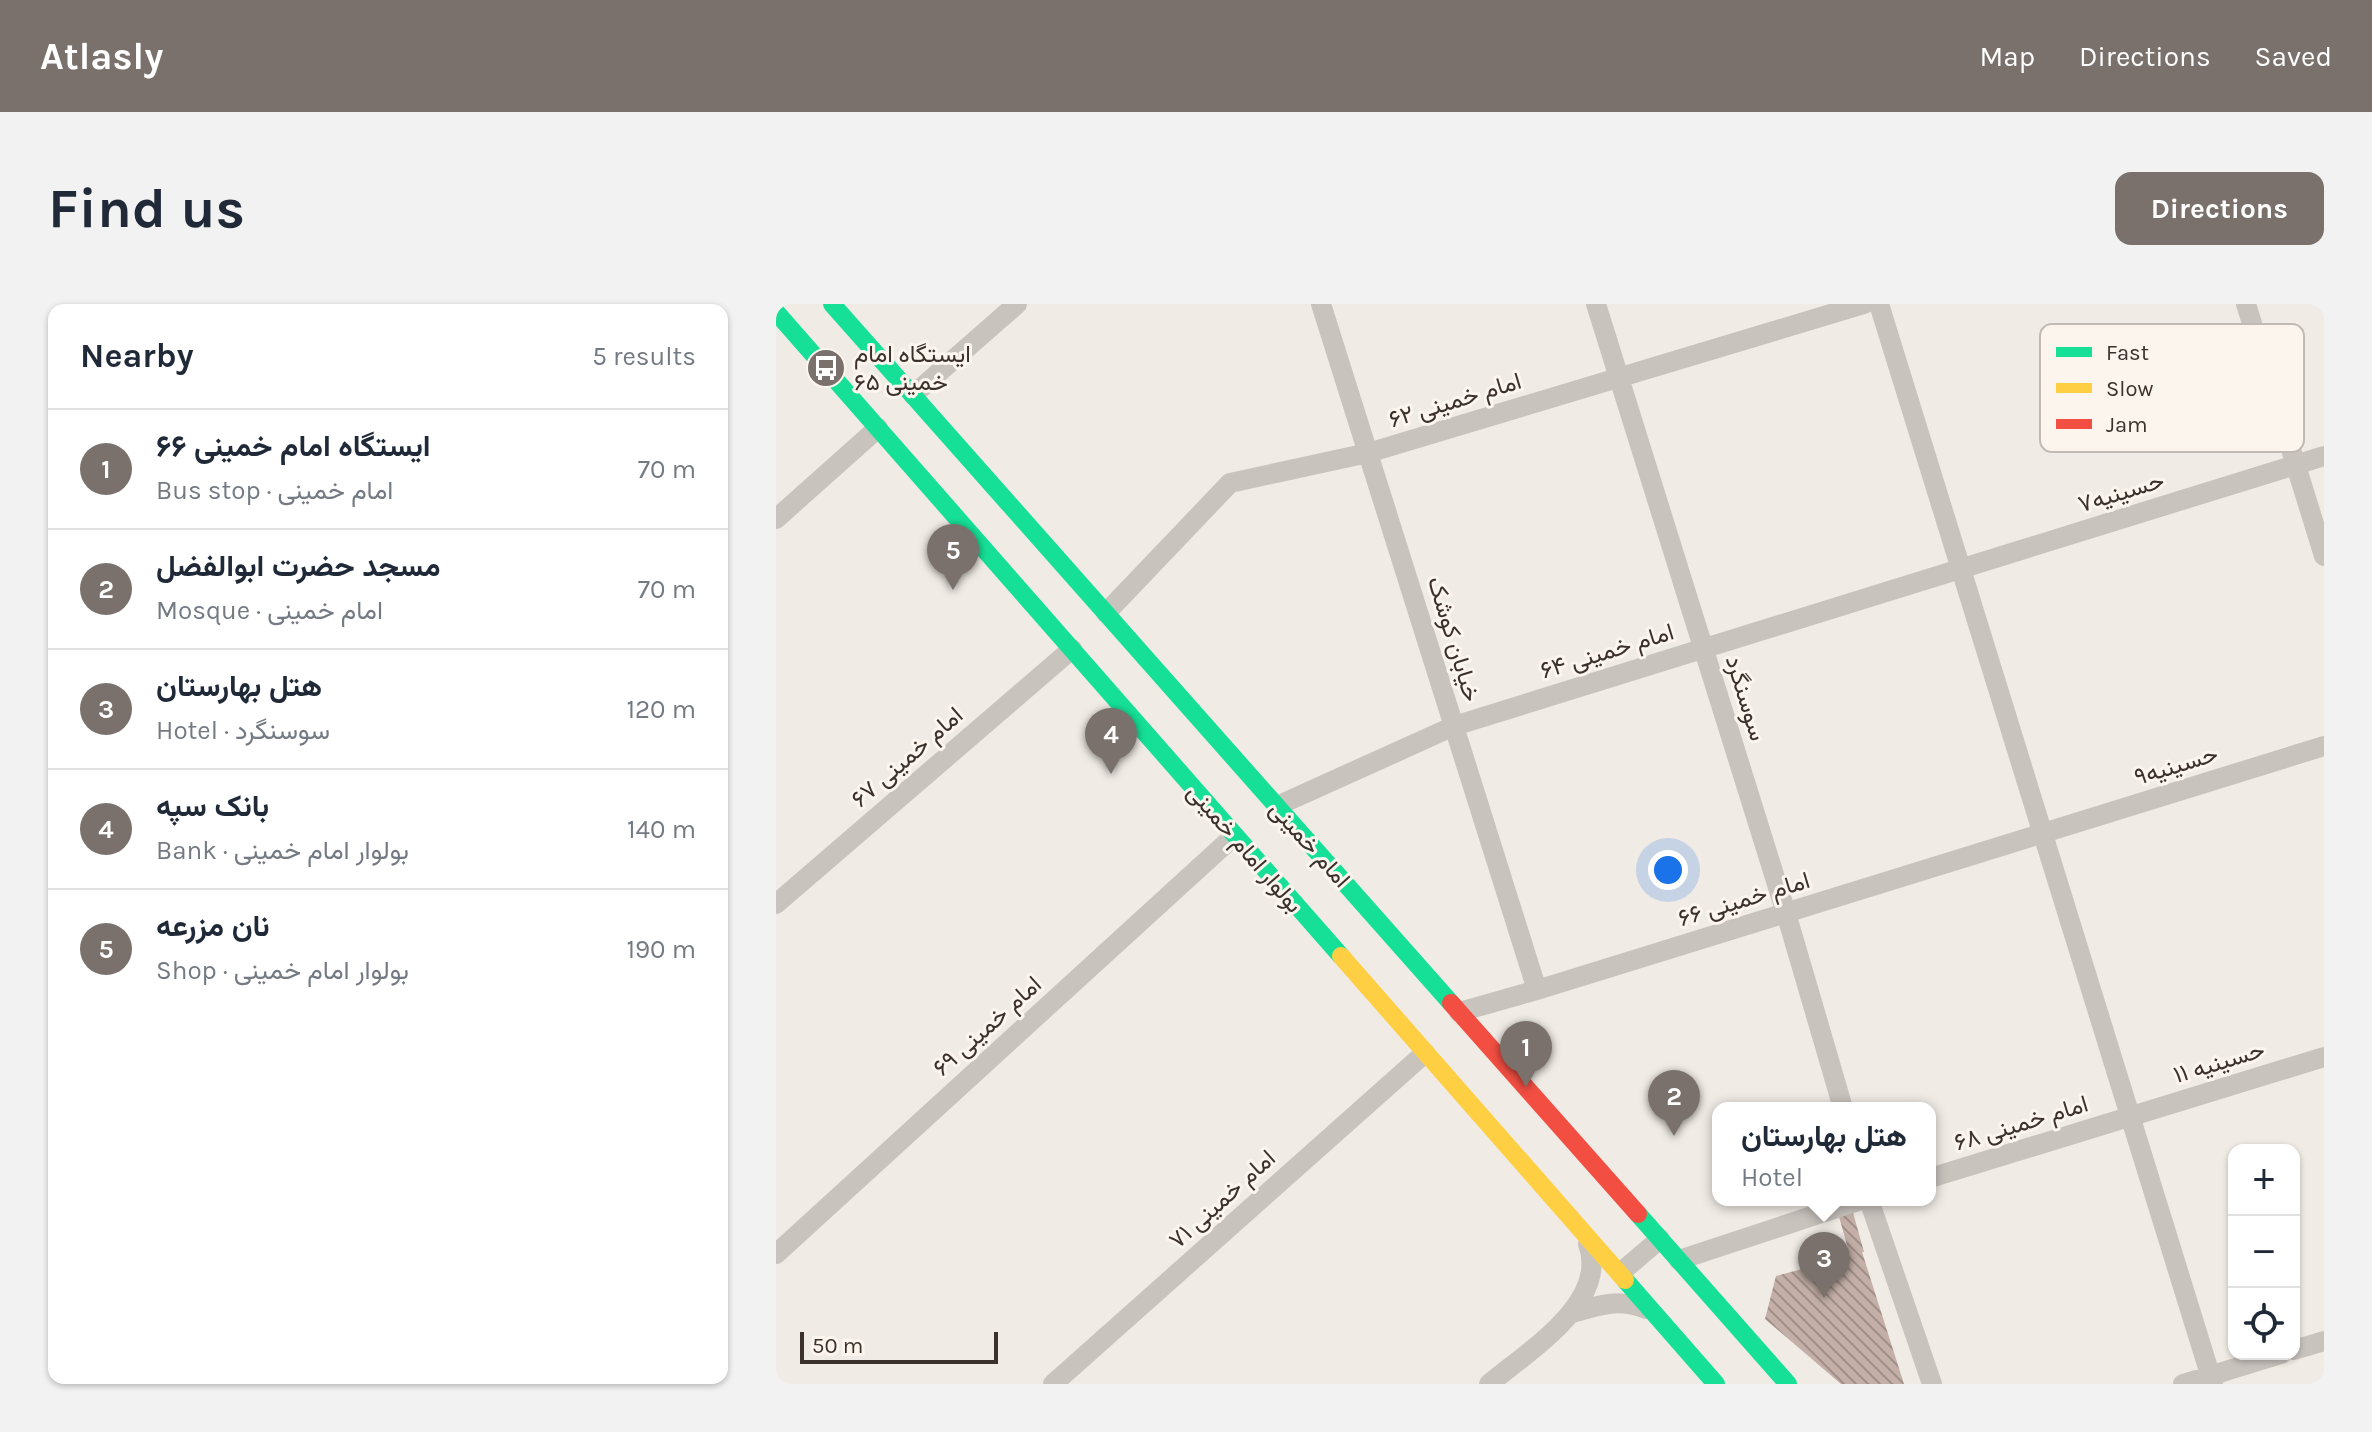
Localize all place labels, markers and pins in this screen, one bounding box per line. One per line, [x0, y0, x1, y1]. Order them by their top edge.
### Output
place label: ایستگاه امام خمینی ۶۵ [854, 340, 971, 396]
bus stop icon: ایستگاه امام خمینی ۶۵ [805, 347, 847, 389]
pin: 5 [927, 524, 979, 590]
pin: 4 [1085, 708, 1137, 774]
pin: 1 [1500, 1021, 1552, 1087]
pin: 2 [1648, 1070, 1700, 1136]
pin: 3 [1798, 1232, 1850, 1298]

